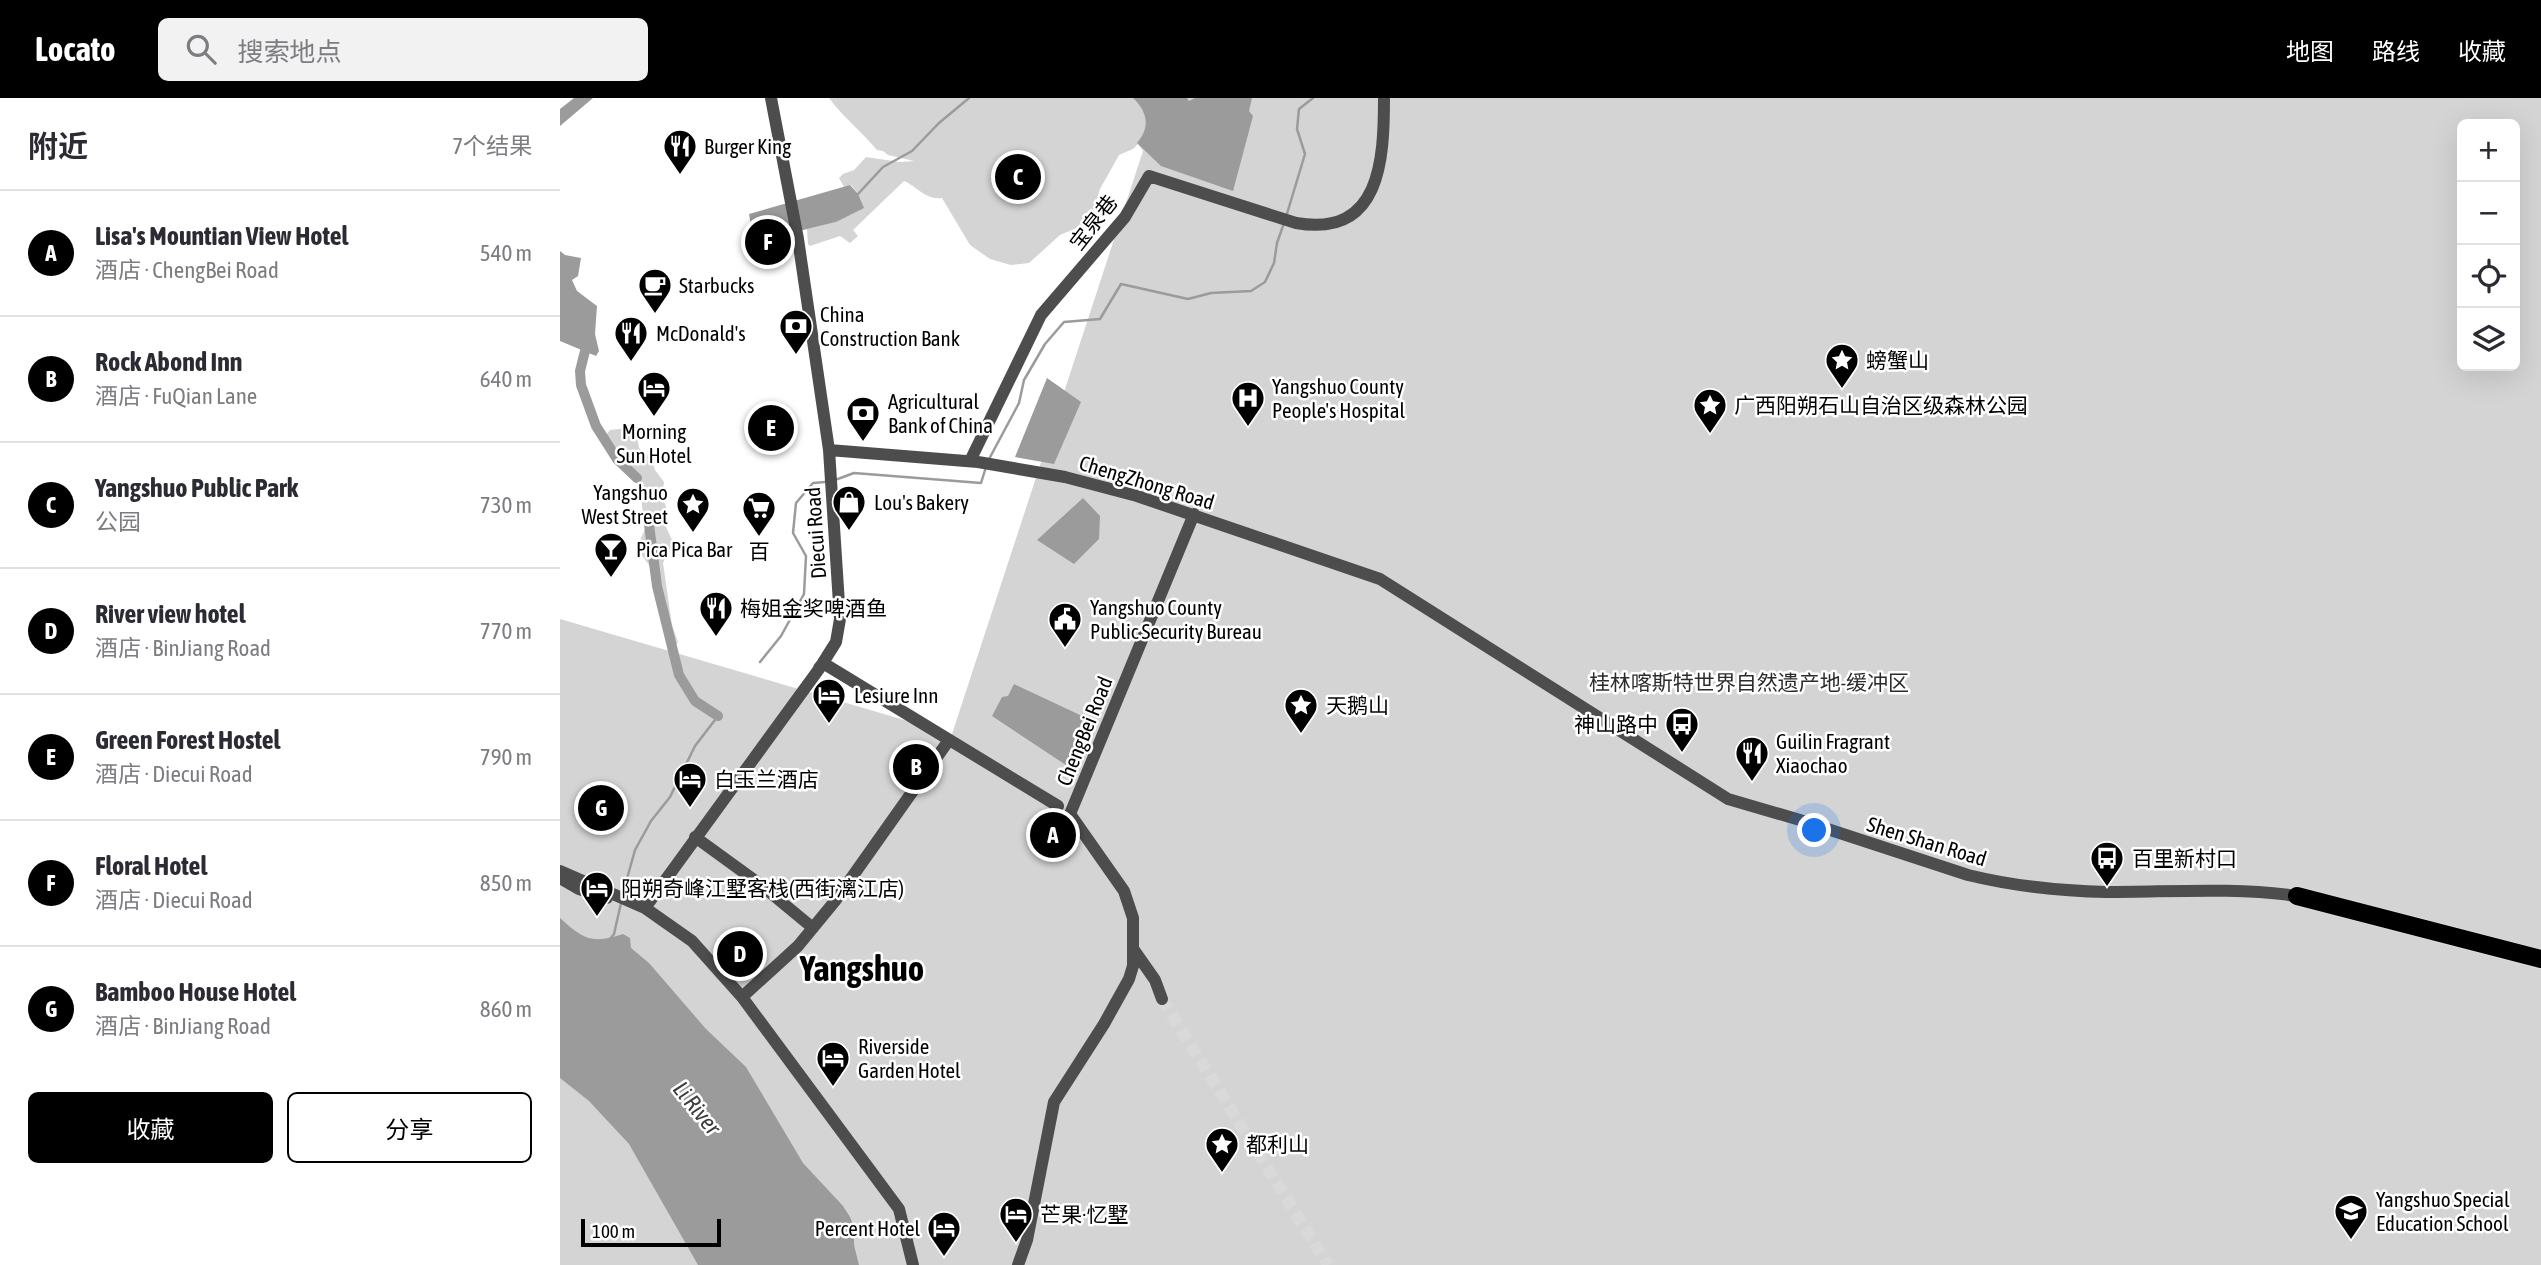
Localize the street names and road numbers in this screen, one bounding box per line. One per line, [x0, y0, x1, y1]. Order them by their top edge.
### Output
street label: 宝泉巷 [1064, 190, 1122, 254]
street label: ChengZhong Road [1077, 450, 1217, 514]
street label: Diecui Road [800, 486, 830, 580]
street label: ChengBei Road [1051, 673, 1117, 789]
street label: Shen Shan Road [1864, 811, 1990, 871]

